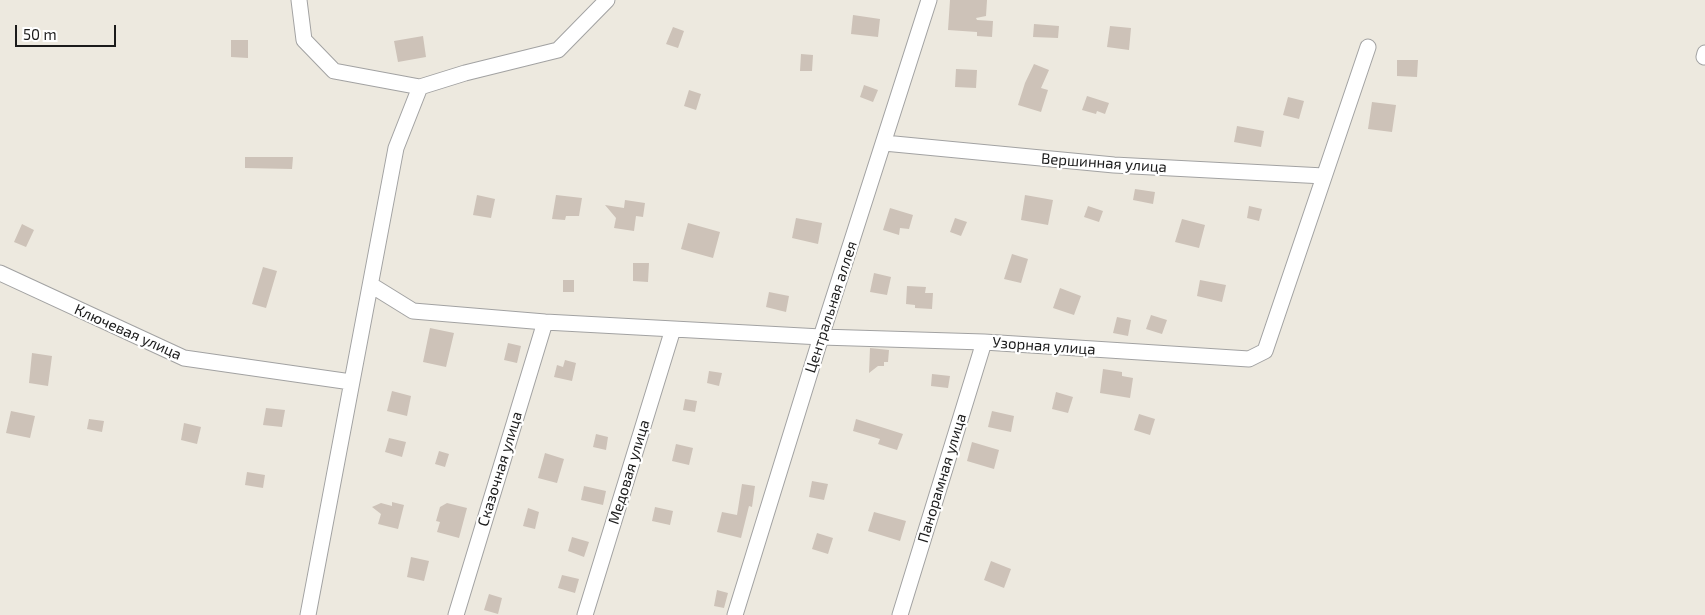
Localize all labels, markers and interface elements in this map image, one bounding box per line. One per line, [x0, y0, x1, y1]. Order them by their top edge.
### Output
scale bar [18, 15, 119, 47]
text: 50 m [23, 25, 57, 43]
street label: Вершинная улица [1040, 150, 1168, 176]
street label: Центральная аллея [801, 239, 861, 375]
street label: Ключевая улица [72, 300, 184, 364]
street label: Узорная улица [992, 333, 1096, 359]
street label: Сказочная улица [474, 409, 526, 529]
street label: Панорамная улица [914, 411, 970, 545]
street label: Медовая улица [605, 418, 653, 526]

